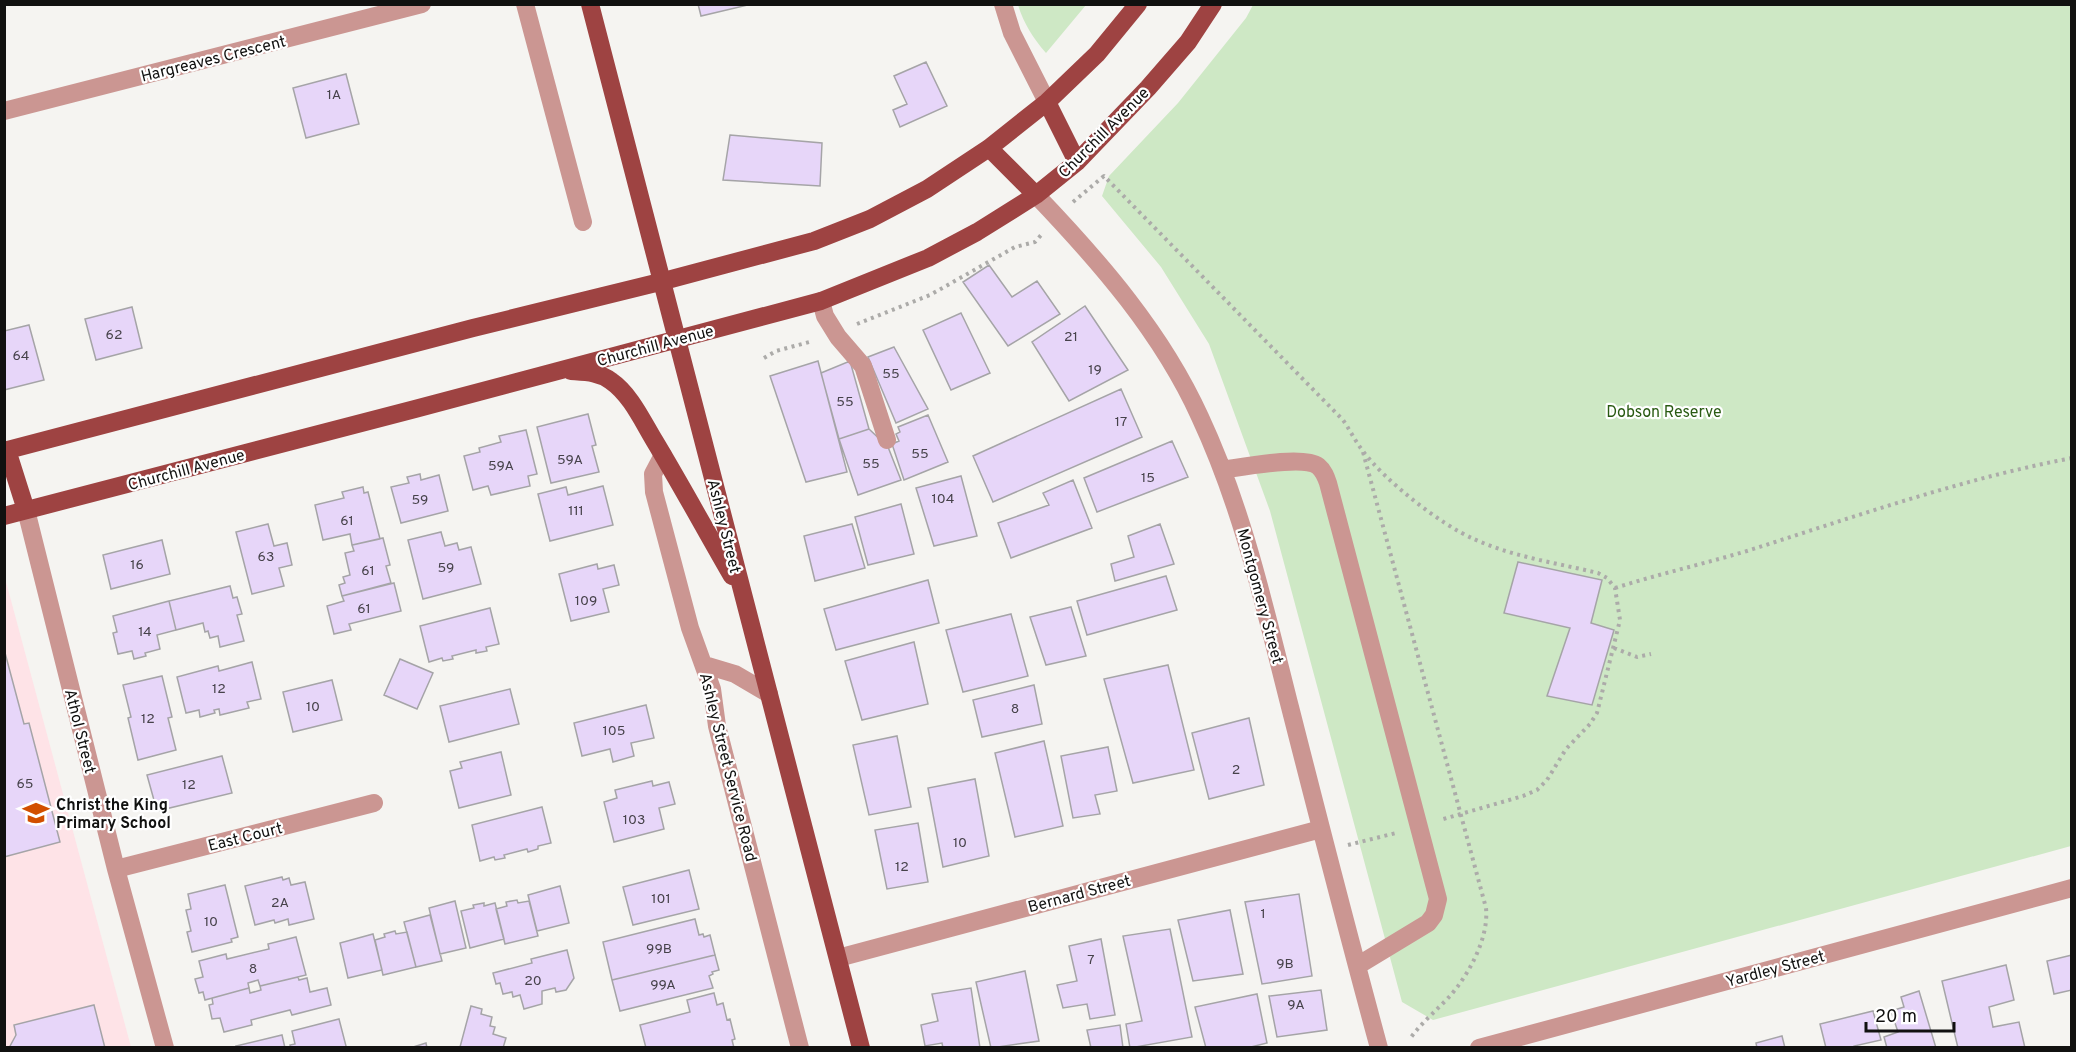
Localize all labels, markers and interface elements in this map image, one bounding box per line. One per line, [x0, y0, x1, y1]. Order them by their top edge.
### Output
street label: Hargreaves Crescent [139, 32, 288, 88]
street label: Churchill Avenue [1055, 84, 1154, 183]
house number: 1A [327, 87, 341, 104]
street label: Churchill Avenue [595, 322, 716, 372]
house number: 62 [106, 327, 122, 344]
house number: 21 [1064, 329, 1078, 346]
house number: 64 [12, 348, 30, 365]
house number: 19 [1088, 362, 1102, 379]
house number: 55 [882, 366, 900, 383]
house number: 55 [836, 394, 854, 411]
park label: Dobson Reserve [1606, 403, 1722, 423]
house number: 17 [1115, 414, 1127, 431]
street label: Churchill Avenue [126, 446, 247, 496]
house number: 55 [911, 446, 929, 463]
house number: 59A [557, 452, 583, 469]
house number: 55 [862, 456, 880, 473]
house number: 59A [488, 458, 514, 475]
house number: 15 [1141, 470, 1155, 487]
street label: Ashley Street [702, 477, 744, 575]
house number: 104 [932, 491, 954, 508]
house number: 59 [412, 492, 428, 509]
house number: 111 [568, 503, 584, 520]
house number: 61 [340, 513, 354, 530]
street label: Montgomery Street [1231, 527, 1287, 666]
house number: 63 [258, 549, 274, 566]
house number: 16 [130, 557, 144, 574]
house number: 59 [438, 560, 454, 577]
house number: 61 [361, 563, 375, 580]
house number: 109 [575, 593, 597, 610]
house number: 61 [357, 601, 371, 618]
house number: 14 [138, 624, 152, 641]
street label: Ashley Street Service Road [694, 671, 760, 864]
house number: 12 [212, 681, 226, 698]
street label: Athol Street [59, 687, 99, 776]
house number: 10 [306, 699, 320, 716]
house number: 8 [1011, 701, 1019, 718]
house number: 12 [141, 711, 155, 728]
house number: 105 [603, 723, 625, 740]
house number: 2 [1232, 762, 1240, 779]
house number: 65 [16, 776, 34, 793]
house number: 12 [182, 777, 196, 794]
place label: Christ the King Primary School [56, 796, 171, 834]
school or university icon: Christ the King Primary School [21, 798, 51, 828]
house number: 103 [623, 812, 645, 829]
street label: East Court [206, 819, 285, 857]
house number: 10 [953, 835, 967, 852]
house number: 12 [895, 859, 909, 876]
street label: Bernard Street [1026, 872, 1133, 918]
house number: 101 [651, 891, 671, 908]
house number: 2A [271, 895, 289, 912]
house number: 1 [1260, 906, 1266, 923]
house number: 10 [204, 914, 218, 931]
house number: 99B [646, 941, 672, 958]
street label: Yardley Street [1724, 947, 1827, 993]
house number: 7 [1087, 952, 1095, 969]
house number: 9B [1276, 956, 1294, 973]
house number: 8 [249, 961, 257, 978]
house number: 20 [524, 973, 542, 990]
house number: 99A [650, 977, 676, 994]
scale bar [1866, 995, 1954, 1033]
house number: 9A [1287, 997, 1305, 1014]
text: 20 m [1875, 1006, 1917, 1029]

